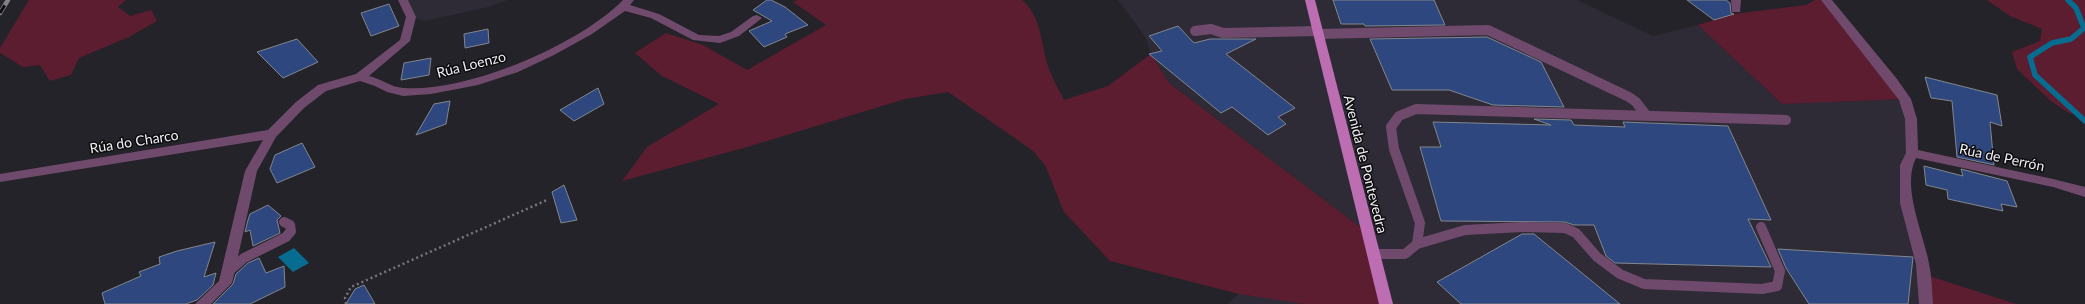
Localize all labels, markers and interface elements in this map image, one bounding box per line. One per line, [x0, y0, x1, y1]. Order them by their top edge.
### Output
street label: Rúa Loenzo [435, 47, 507, 81]
street label: Avenida de Pontevedra [1341, 93, 1391, 235]
street label: Rúa do Charco [88, 126, 180, 156]
street label: Rúa de Perrón [1958, 140, 2046, 174]

